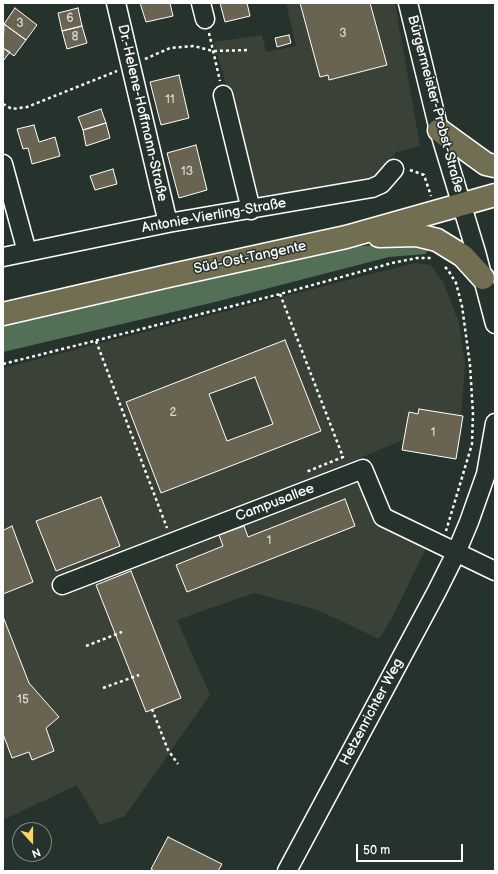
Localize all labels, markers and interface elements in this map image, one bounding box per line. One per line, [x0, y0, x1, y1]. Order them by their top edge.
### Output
house number: 6 [66, 12, 74, 26]
street label: Bürgermeister-Probst-Straße [403, 13, 467, 195]
house number: 3 [16, 17, 24, 31]
street label: Dr.-Helene-Hoffmann-Straße [113, 23, 171, 203]
house number: 3 [339, 27, 347, 41]
house number: 8 [72, 30, 78, 44]
house number: 11 [165, 93, 175, 107]
house number: 13 [181, 165, 193, 179]
street label: Antonie-Vierling-Straße [140, 195, 288, 237]
street label: Süd-Ost-Tangente [192, 238, 308, 278]
house number: 2 [169, 406, 177, 420]
house number: 1 [431, 426, 435, 440]
street label: Campusallee [233, 480, 317, 526]
house number: 1 [267, 534, 271, 548]
street label: Hetzenrichter Weg [337, 656, 407, 768]
house number: 15 [17, 693, 29, 707]
north arrow [12, 822, 52, 862]
scale bar [358, 836, 465, 862]
text: 50 m [363, 843, 390, 858]
text: N [30, 845, 42, 860]

